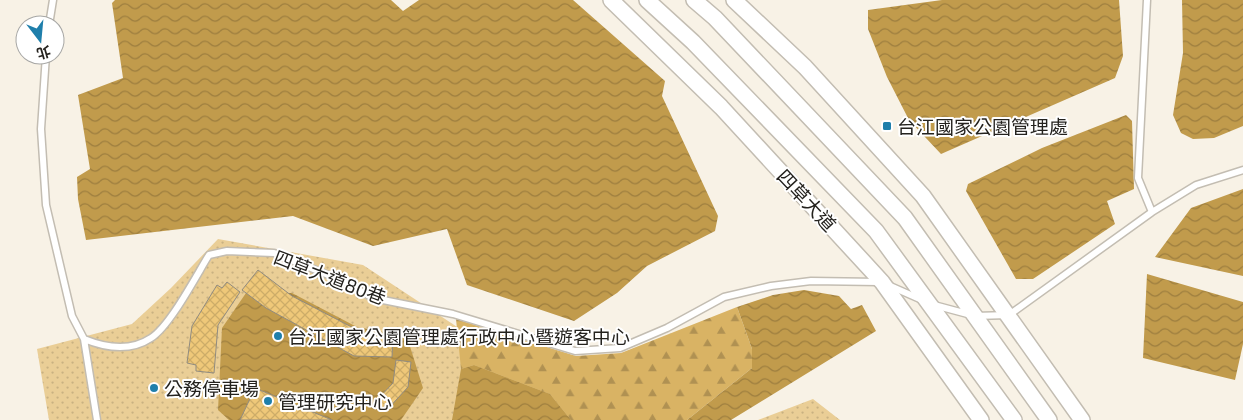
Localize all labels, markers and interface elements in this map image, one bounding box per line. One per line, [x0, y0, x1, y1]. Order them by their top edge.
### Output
north arrow [15, 15, 65, 65]
text: 北 [35, 43, 53, 63]
place label: 台江國家公園管理處 [897, 115, 1068, 138]
marker: 台江國家公園管理處 [881, 120, 893, 132]
street label: 四草大道 [773, 164, 841, 236]
street label: 四草大道80巷 [271, 245, 389, 309]
place label: 台江國家公園管理處行政中心暨遊客中心 [288, 325, 630, 348]
marker: 台江國家公園管理處行政中心暨遊客中心 [272, 330, 284, 342]
place label: 公務停車場 [164, 377, 259, 400]
marker: 公務停車場 [148, 382, 160, 394]
place label: 管理研究中心 [278, 390, 392, 413]
marker: 管理研究中心 [262, 395, 274, 407]

